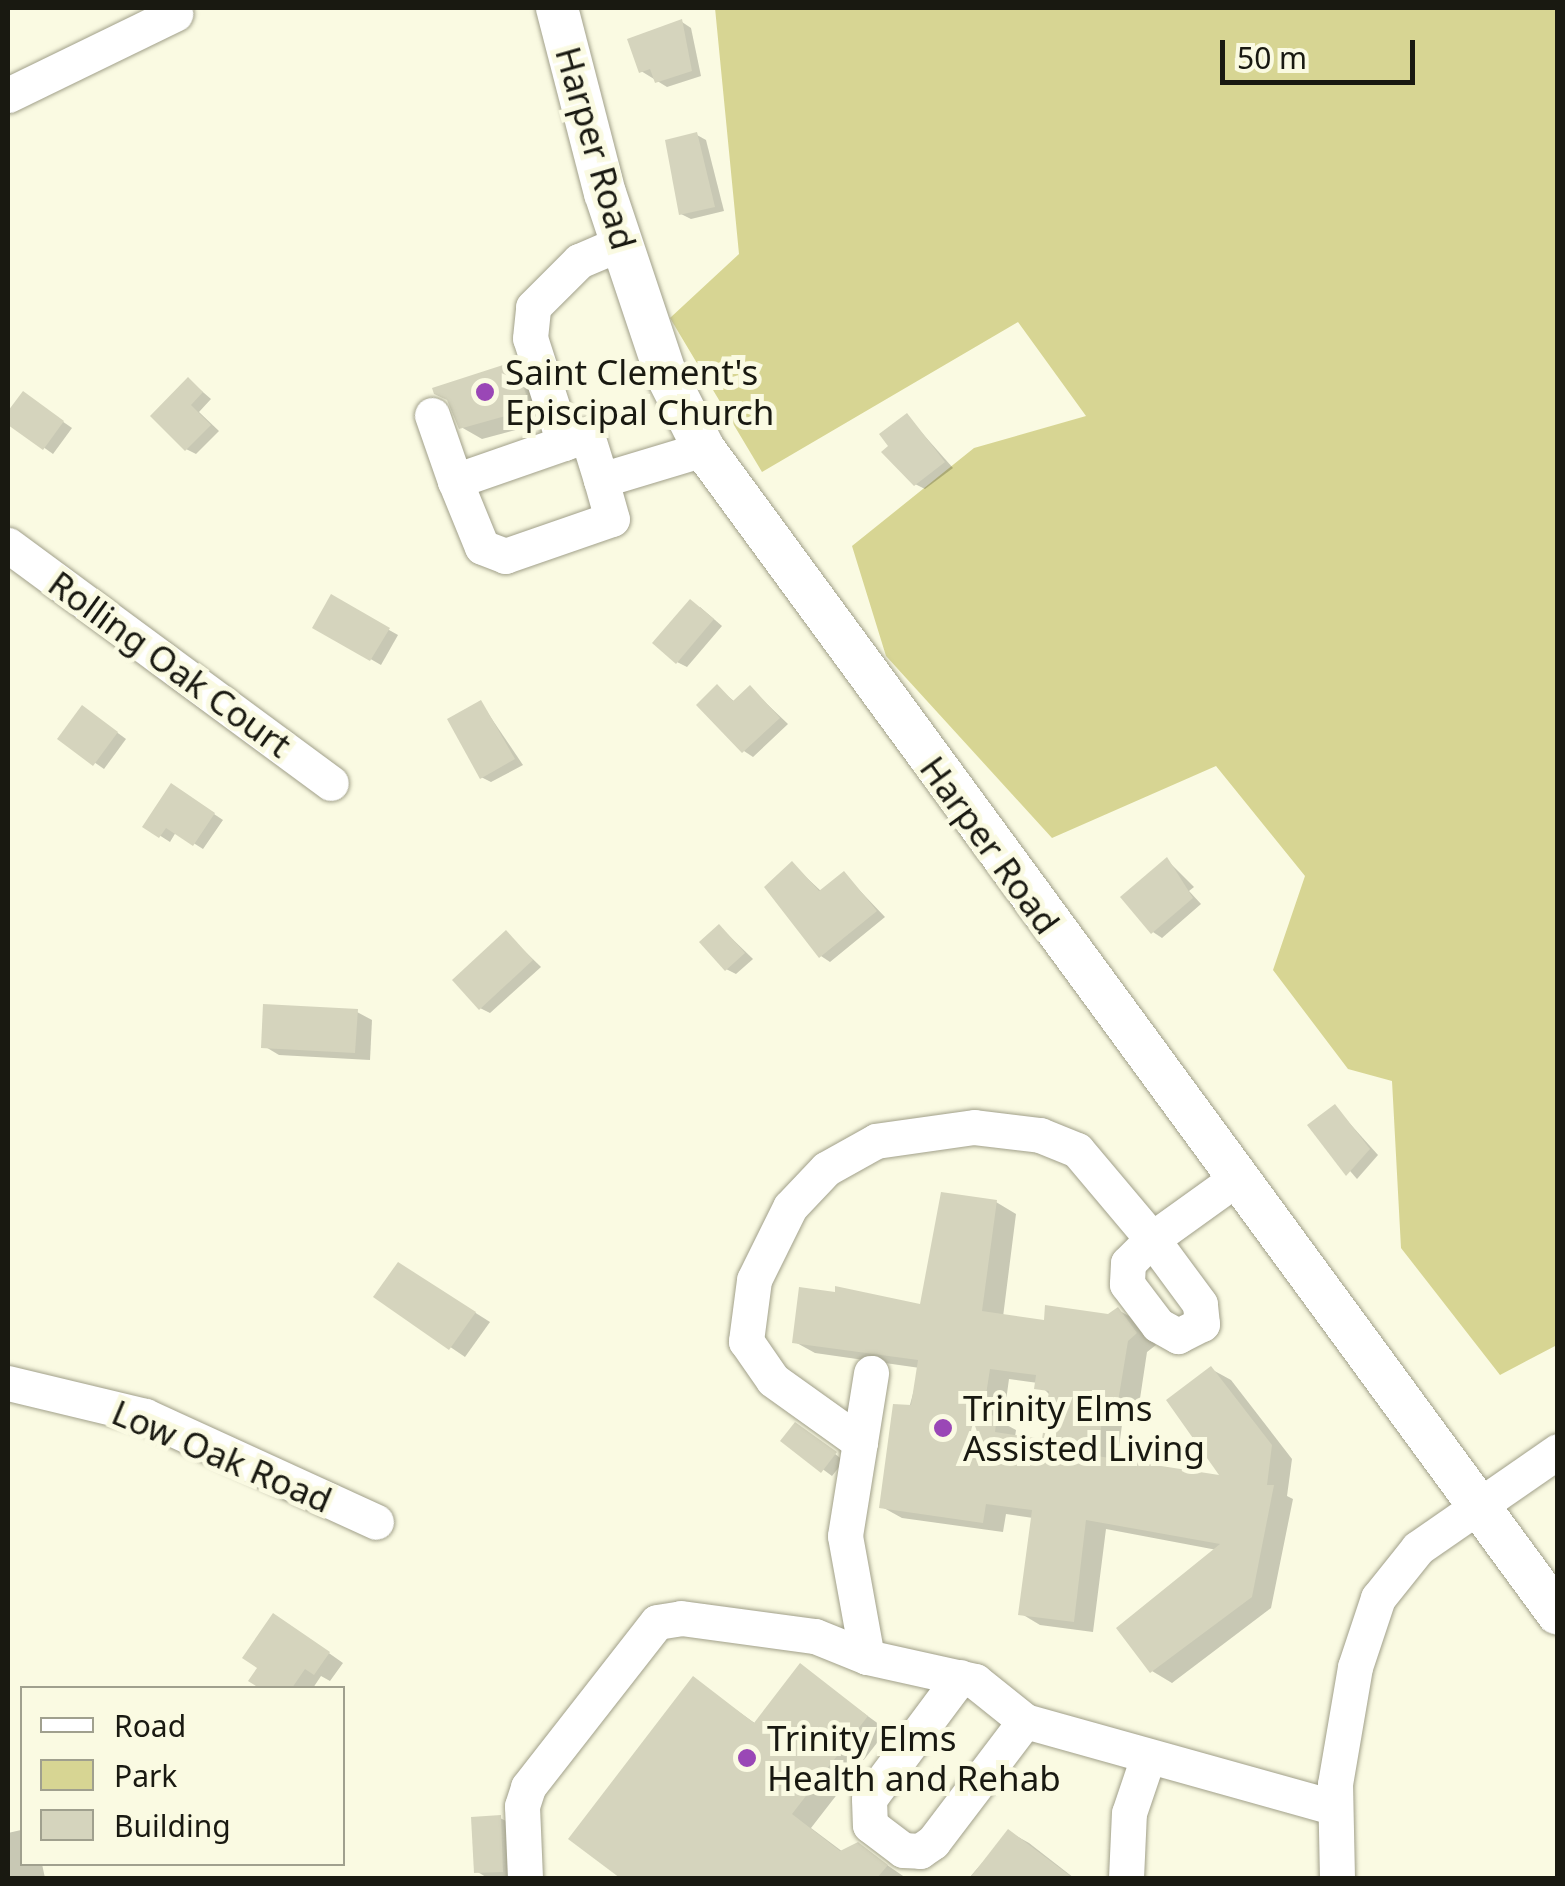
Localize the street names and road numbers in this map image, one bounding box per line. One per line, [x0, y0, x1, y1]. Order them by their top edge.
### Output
street label: Harper Road [547, 42, 645, 254]
street label: Rolling Oak Court [41, 562, 299, 766]
street label: Harper Road [912, 748, 1068, 942]
street label: Low Oak Road [106, 1391, 338, 1521]

